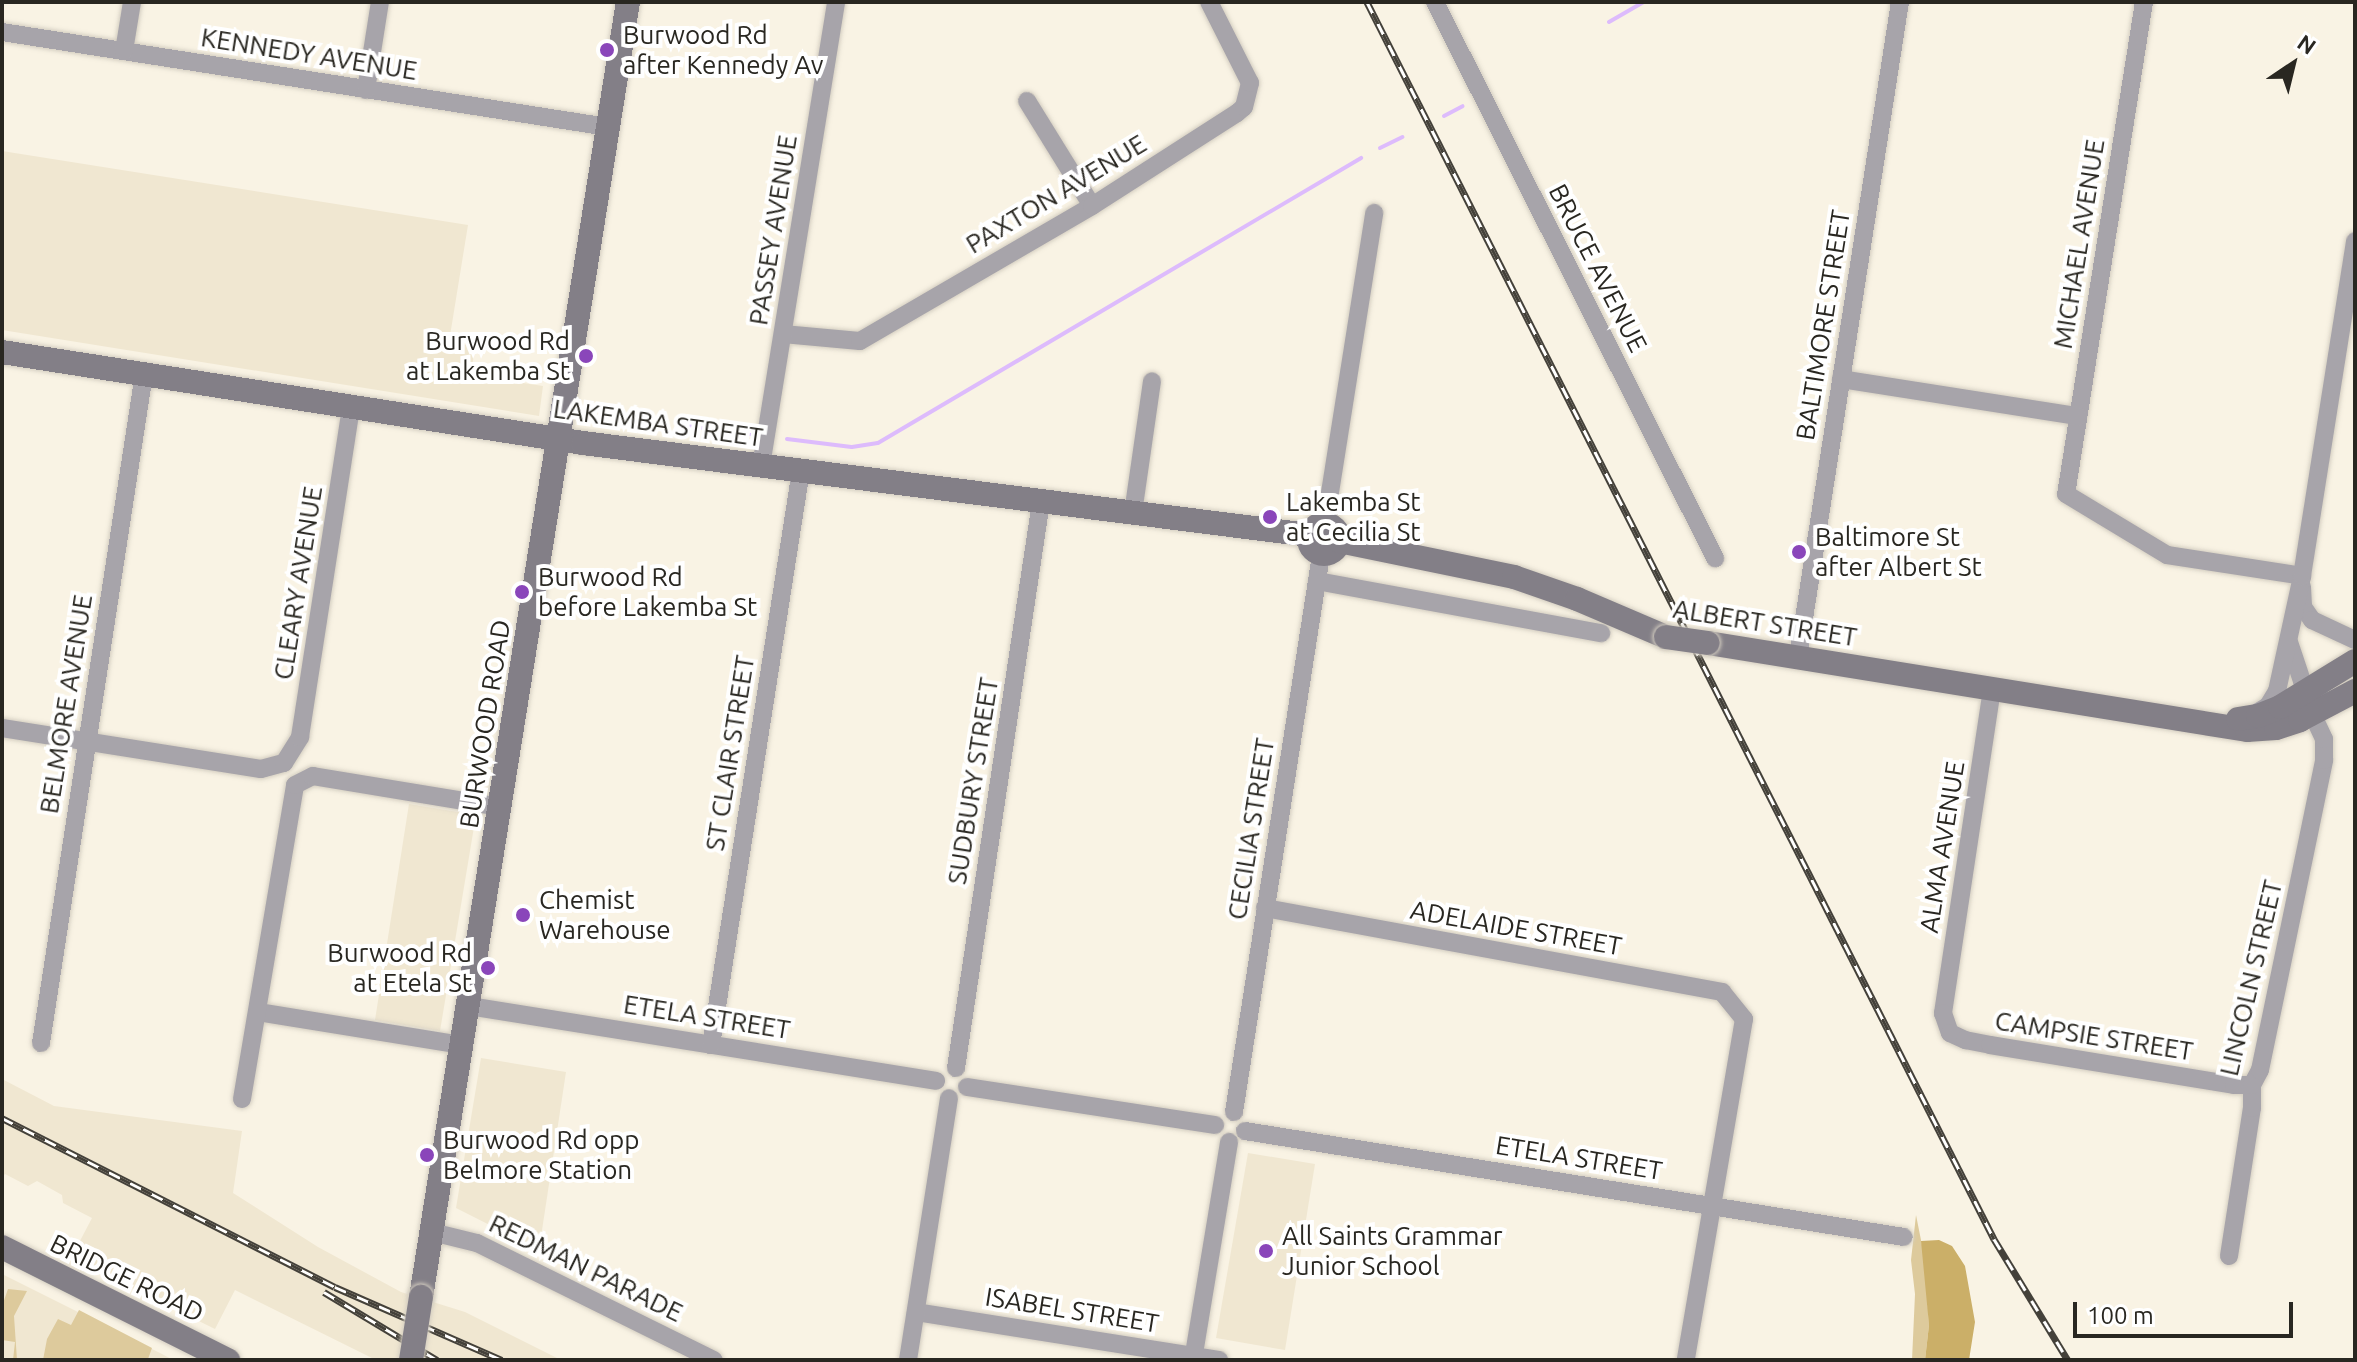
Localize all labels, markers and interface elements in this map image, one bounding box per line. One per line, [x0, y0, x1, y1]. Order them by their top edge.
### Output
place label: Burwood Rd after Kennedy Av [623, 19, 823, 80]
street label: KENNEDY AVENUE [199, 22, 419, 86]
north arrow [2253, 24, 2333, 104]
text: N [2293, 29, 2321, 59]
marker: Burwood Rd after Kennedy Av [598, 41, 616, 59]
street label: PAXTON AVENUE [960, 128, 1152, 260]
street label: PASSEY AVENUE [743, 133, 803, 327]
street label: MICHAEL AVENUE [2047, 137, 2111, 351]
street label: BRUCE AVENUE [1542, 179, 1654, 357]
street label: BALTIMORE STREET [1789, 208, 1857, 442]
place label: Burwood Rd at Lakemba St [406, 325, 570, 386]
marker: Burwood Rd at Lakemba St [577, 347, 595, 365]
street label: LAKEMBA STREET [551, 393, 765, 453]
street label: CLEARY AVENUE [267, 484, 329, 682]
place label: Lakemba St at Cecilia St [1286, 486, 1420, 548]
marker: Lakemba St at Cecilia St [1261, 508, 1279, 526]
place label: Baltimore St after Albert St [1815, 521, 1982, 582]
marker: Baltimore St after Albert St [1790, 543, 1808, 561]
place label: Burwood Rd before Lakemba St [538, 561, 757, 622]
marker: Burwood Rd before Lakemba St [513, 583, 531, 601]
street label: BELMORE AVENUE [33, 592, 99, 816]
street label: ALBERT STREET [1671, 593, 1859, 653]
street label: BURWOOD ROAD [453, 618, 517, 830]
street label: ST CLAIR STREET [699, 653, 761, 853]
street label: SUDBURY STREET [941, 675, 1005, 887]
street label: CECILIA STREET [1221, 736, 1281, 922]
street label: ALMA AVENUE [1913, 759, 1971, 935]
street label: LINCOLN STREET [2213, 877, 2289, 1079]
place label: Chemist Warehouse [539, 884, 671, 946]
street label: ADELAIDE STREET [1408, 894, 1624, 962]
marker: Chemist Warehouse [514, 906, 532, 924]
place label: Burwood Rd at Etela St [327, 937, 472, 998]
marker: Burwood Rd at Etela St [479, 959, 497, 977]
street label: ETELA STREET [621, 988, 793, 1046]
street label: CAMPSIE STREET [1993, 1005, 2195, 1067]
place label: Burwood Rd opp Belmore Station [443, 1124, 639, 1186]
street label: ETELA STREET [1493, 1129, 1665, 1187]
marker: Burwood Rd opp Belmore Station [418, 1146, 436, 1164]
street label: REDMAN PARADE [484, 1208, 688, 1328]
place label: All Saints Grammar Junior School [1282, 1220, 1503, 1282]
street label: BRIDGE ROAD [45, 1227, 209, 1329]
marker: All Saints Grammar Junior School [1257, 1242, 1275, 1260]
street label: ISABEL STREET [983, 1281, 1161, 1339]
scale bar [2077, 1286, 2297, 1336]
text: 100 m [2087, 1302, 2154, 1329]

